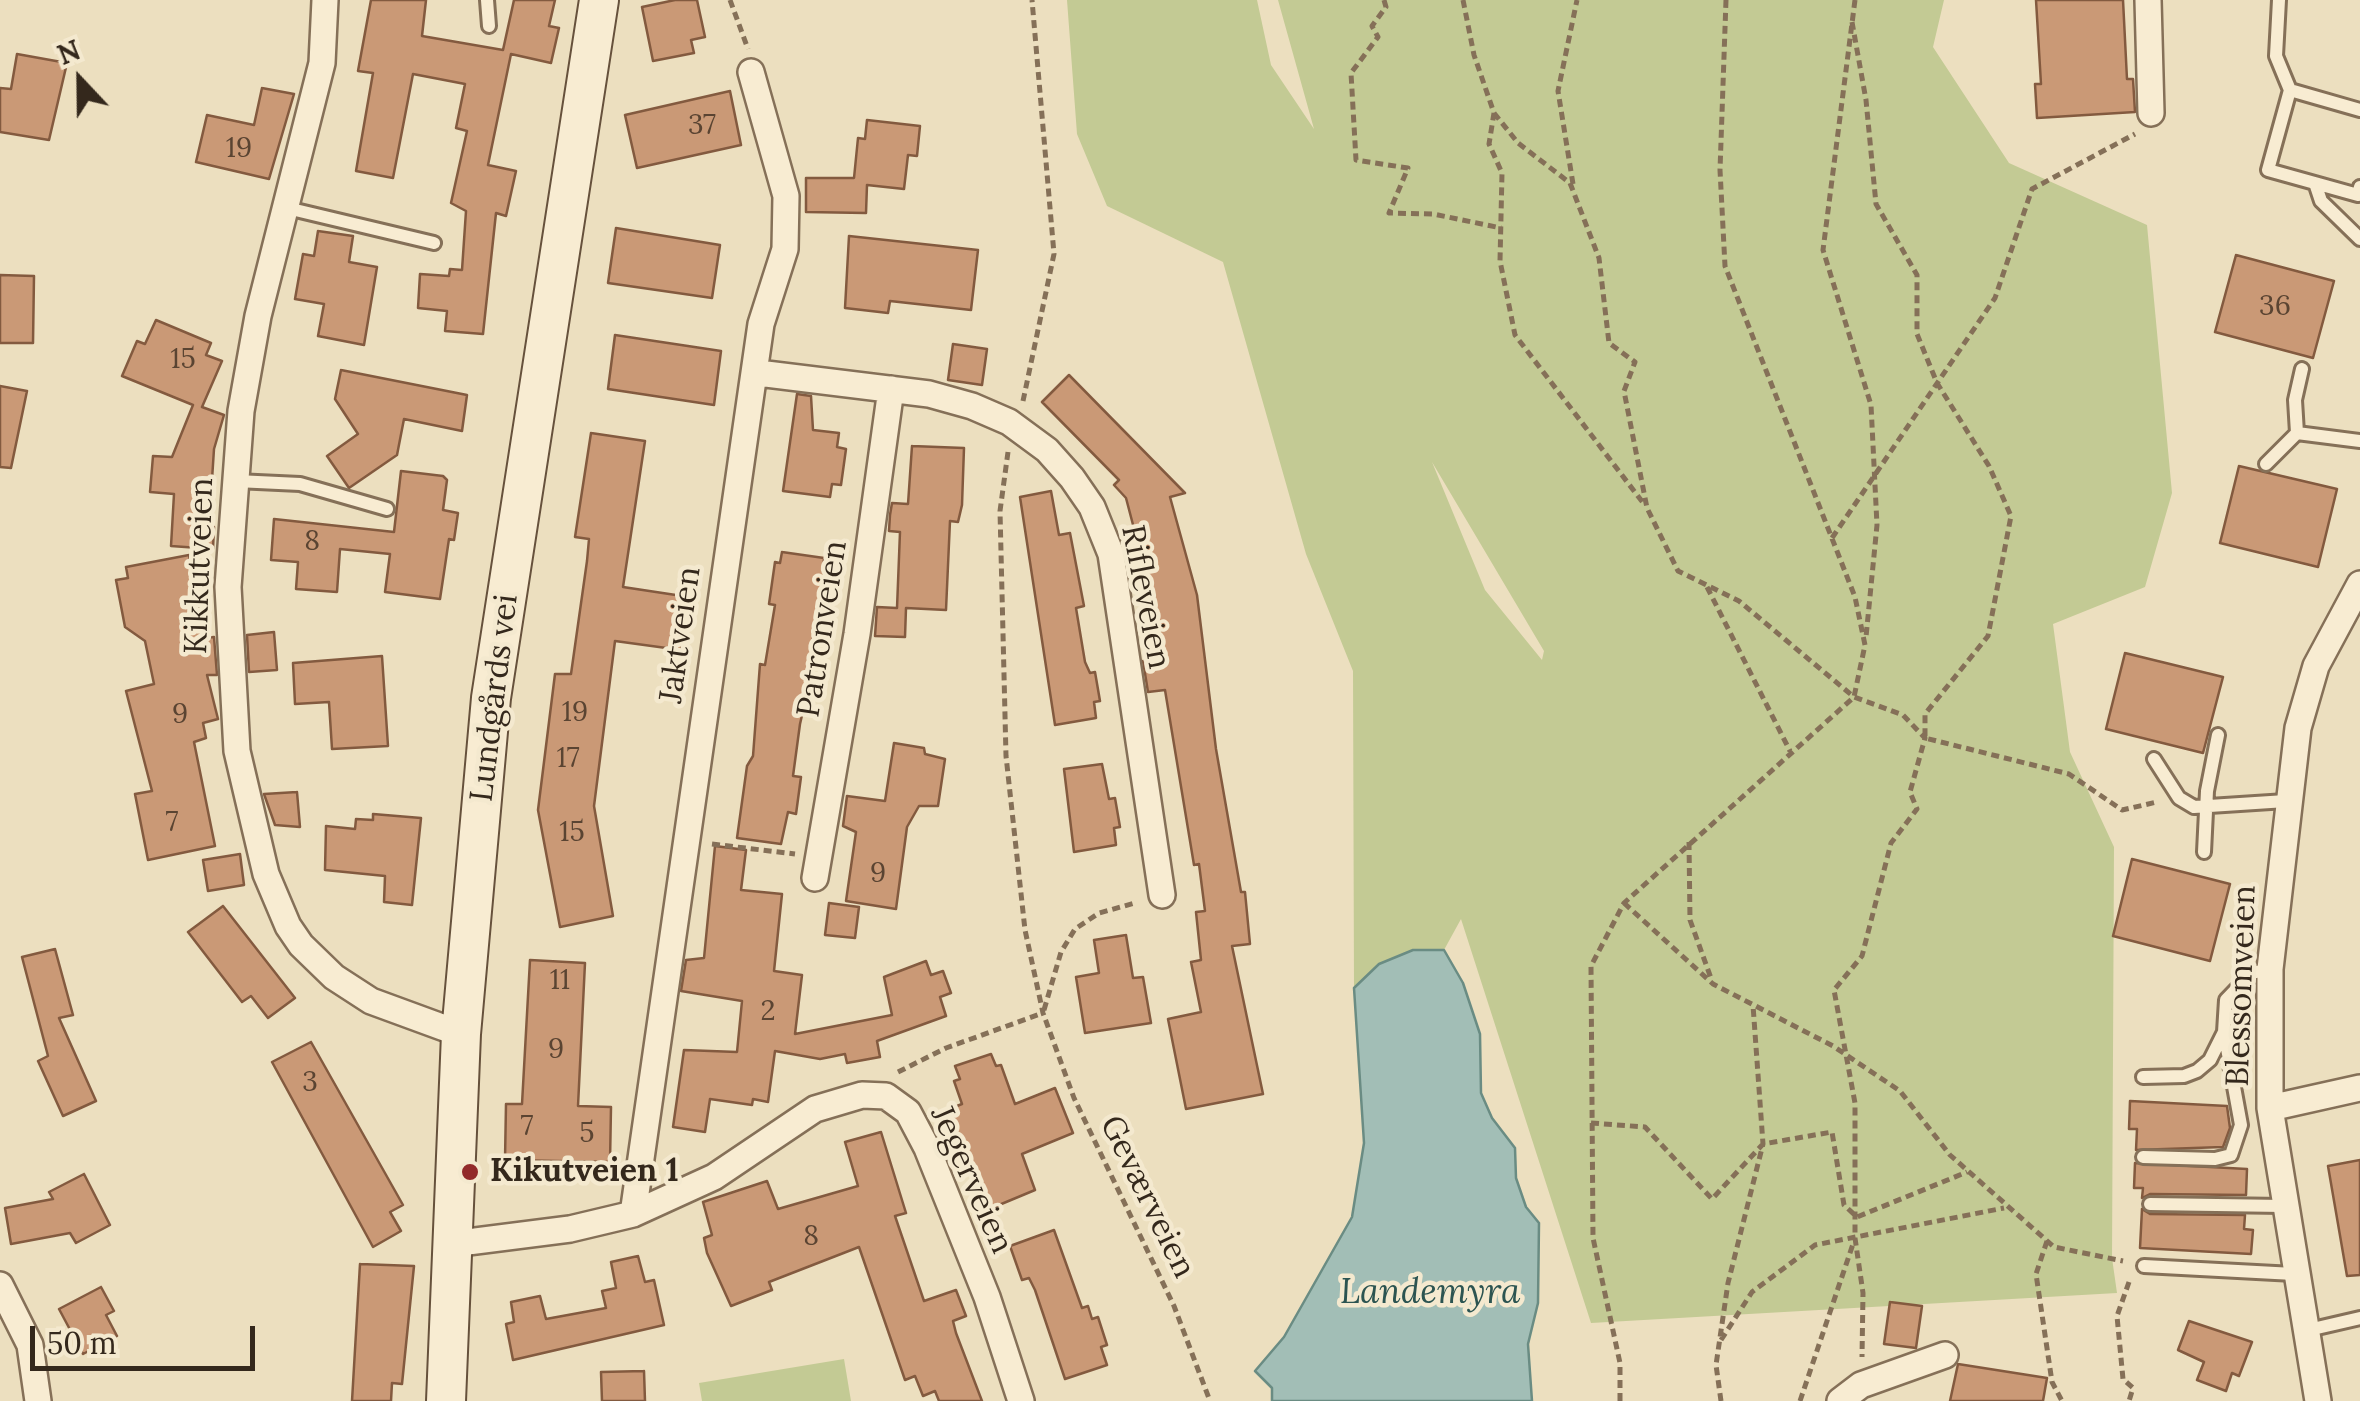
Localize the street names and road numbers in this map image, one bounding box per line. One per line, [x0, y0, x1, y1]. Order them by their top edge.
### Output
street label: Kikkutveien [178, 477, 222, 655]
street label: Rifleveien [1112, 522, 1178, 672]
street label: Patronveien [790, 538, 856, 720]
street label: Jaktveien [652, 564, 710, 706]
street label: Lundgårds vei [463, 592, 527, 804]
street label: Blessomveien [2219, 885, 2265, 1087]
street label: Jegerveien [922, 1101, 1020, 1259]
street label: Geværveien [1091, 1110, 1203, 1284]

